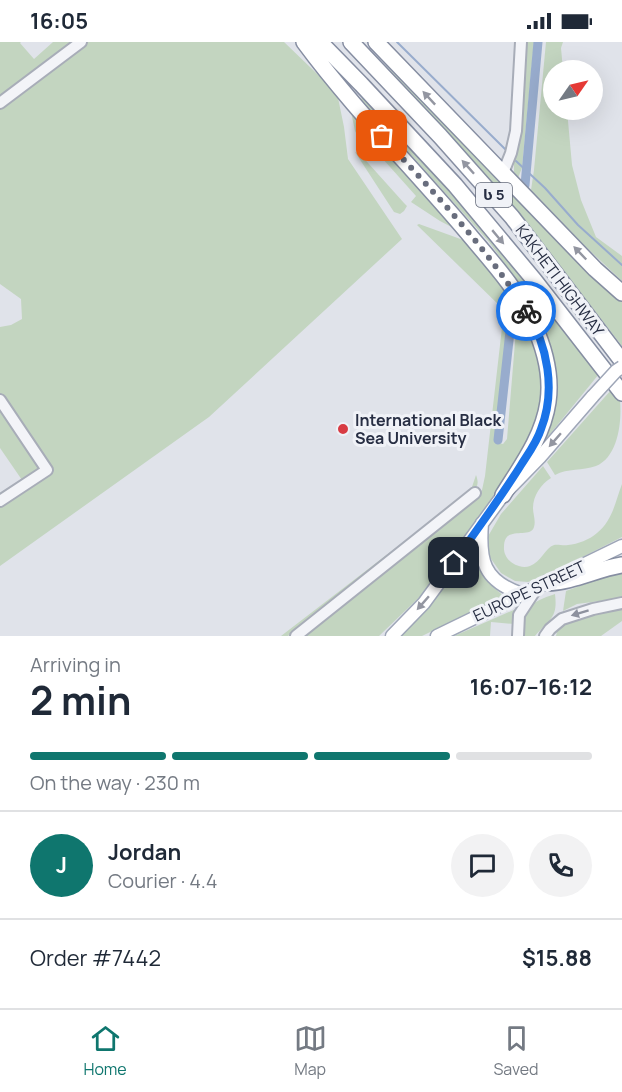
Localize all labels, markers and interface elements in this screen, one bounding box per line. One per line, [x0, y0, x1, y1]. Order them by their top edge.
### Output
text: 16:05 [30, 6, 88, 36]
north arrow [543, 60, 603, 120]
map controls [543, 60, 603, 120]
one-way arrow [423, 91, 437, 105]
pin [356, 110, 407, 161]
icon: bag [365, 119, 398, 152]
one-way arrow [462, 160, 475, 175]
road number: ს 5 [476, 183, 512, 207]
street label: KAKHETI HIGHWAY [511, 220, 609, 340]
one-way arrow [492, 229, 505, 245]
one-way arrow [573, 247, 587, 261]
courier [496, 281, 556, 341]
icon: bike [510, 295, 543, 328]
place label: International Black Sea University [355, 409, 501, 449]
marker: International Black Sea University [336, 422, 350, 436]
one-way arrow [548, 432, 561, 448]
pin [428, 537, 479, 588]
icon: home [437, 546, 470, 579]
street label: EUROPE STREET [469, 555, 589, 627]
one-way arrow [417, 595, 430, 610]
one-way arrow [571, 609, 589, 618]
text: Arriving in [30, 651, 121, 678]
text: 16:07–16:12 [470, 672, 592, 702]
text: 2 min [30, 673, 131, 727]
text: On the way · 230 m [30, 769, 200, 796]
button: chat [451, 834, 514, 897]
button: phone [529, 834, 592, 897]
text: Jordan [108, 837, 181, 867]
text: J [56, 850, 67, 880]
text: Courier · 4.4 [108, 867, 218, 894]
text: Order #7442 [30, 943, 161, 973]
text: $15.88 [522, 943, 592, 973]
tab: Home [83, 1022, 127, 1080]
tab: Map [294, 1022, 327, 1080]
tab: Saved [493, 1022, 539, 1080]

